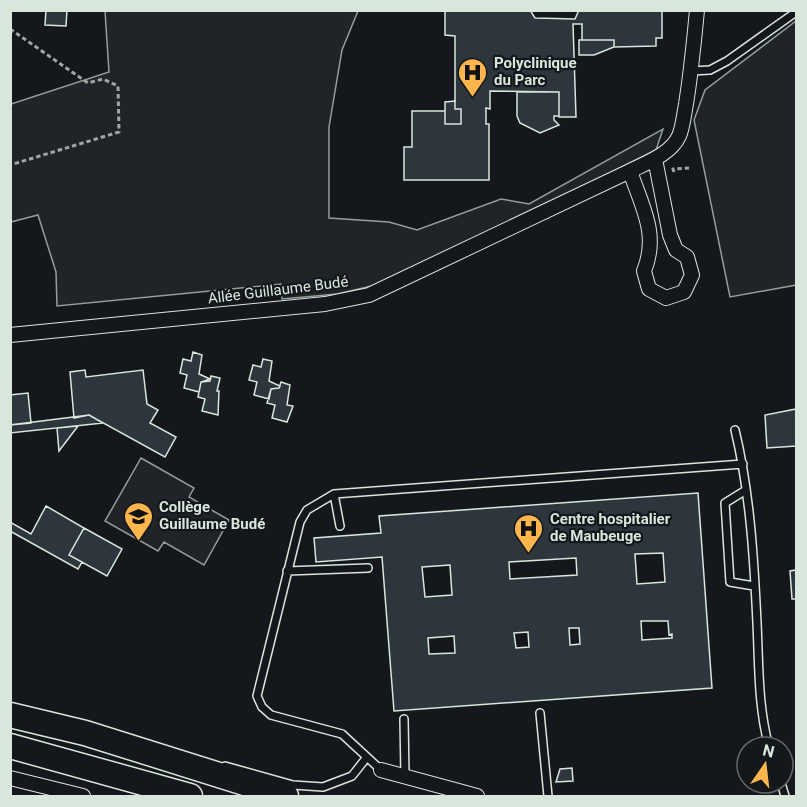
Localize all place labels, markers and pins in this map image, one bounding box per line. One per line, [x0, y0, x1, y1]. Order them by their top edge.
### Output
place label: Polyclinique du Parc [494, 54, 577, 89]
hospital icon: Polyclinique du Parc [457, 56, 489, 98]
place label: Collège Guillaume Budé [159, 498, 265, 533]
school or university icon: Collège Guillaume Budé [122, 500, 154, 542]
place label: Centre hospitalier de Maubeuge [550, 510, 671, 545]
hospital icon: Centre hospitalier de Maubeuge [513, 512, 545, 554]

